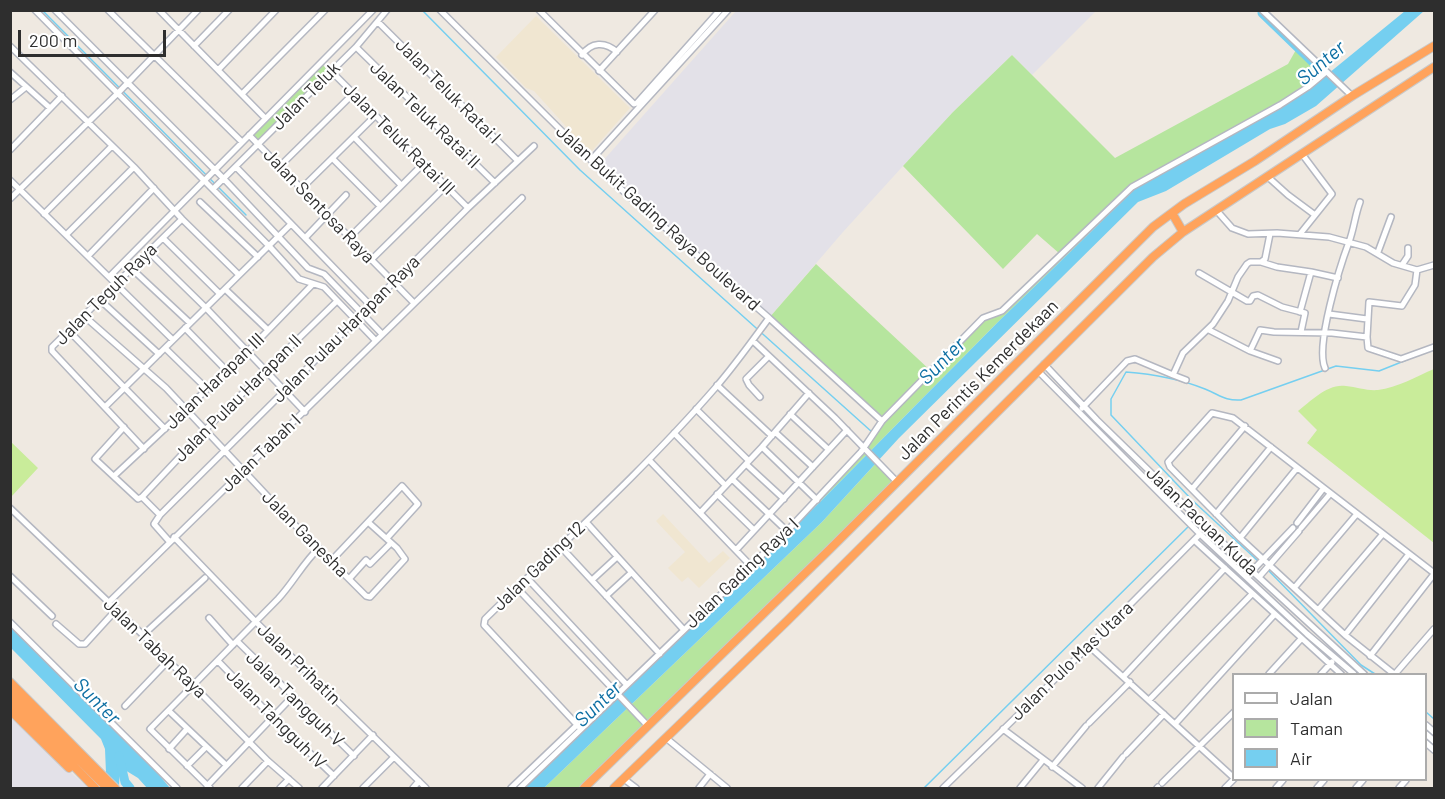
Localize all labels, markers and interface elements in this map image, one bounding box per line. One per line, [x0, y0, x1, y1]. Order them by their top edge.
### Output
scale bar [21, 18, 170, 56]
text: 200 m [29, 29, 77, 51]
street label: Jalan Teluk Ratai I [391, 34, 505, 148]
water label: Sunter [1292, 36, 1350, 90]
street label: Jalan Teluk [267, 57, 345, 135]
street label: Jalan Teluk Ratai II [365, 57, 485, 173]
street label: Jalan Teluk Ratai III [339, 79, 459, 199]
street label: Jalan Bukit Gading Raya Boulevard [551, 121, 765, 315]
street label: Jalan Sentosa Raya [259, 144, 379, 268]
street label: Jalan Teguh Raya [51, 239, 161, 349]
street label: Jalan Pulau Harapan Raya [268, 251, 424, 407]
street label: Jalan Perintis Kemerdekaan [893, 295, 1063, 465]
street label: Jalan Harapan III [161, 328, 269, 434]
street label: Jalan Pulau Harapan II [170, 330, 306, 466]
water label: Sunter [914, 333, 970, 389]
street label: Jalan Tabah I [217, 410, 305, 496]
street label: Jalan Pacuan Kuda [1142, 462, 1262, 580]
street label: Jalan Ganesha [257, 486, 353, 582]
street label: Jalan Gading Raya I [681, 513, 803, 633]
street label: Jalan Gading 12 [488, 517, 590, 615]
street label: Jalan Tabah Raya [99, 593, 211, 703]
street label: Jalan Pulo Mas Utara [1006, 597, 1138, 725]
street label: Jalan Prihatin [253, 619, 345, 709]
street label: Jalan Tangguh V [241, 647, 349, 751]
street label: Jalan Tangguh IV [221, 664, 331, 774]
water label: Sunter [69, 673, 125, 729]
legend [1232, 673, 1427, 781]
water label: Sunter [569, 676, 627, 732]
text: Jalan [1290, 687, 1333, 709]
text: Taman [1290, 717, 1343, 739]
text: Air [1290, 747, 1312, 769]

